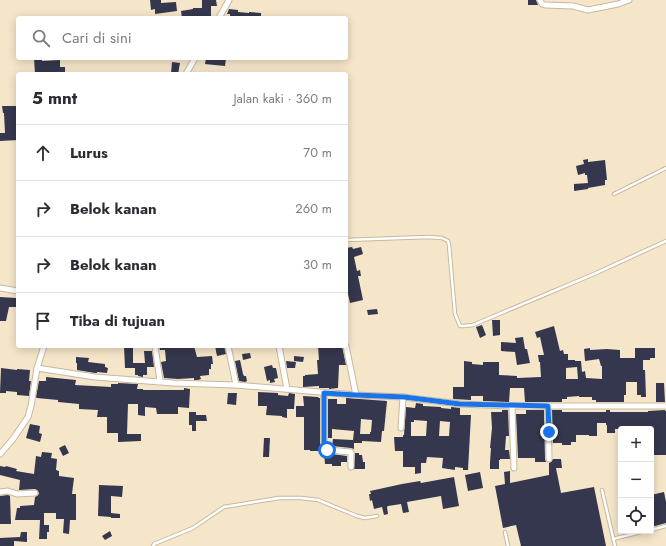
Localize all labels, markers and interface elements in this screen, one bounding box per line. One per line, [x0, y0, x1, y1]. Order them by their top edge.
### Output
search box [16, 16, 348, 60]
icon: search [30, 27, 52, 49]
text: Cari di sini [62, 27, 132, 49]
text: 5 mnt [32, 86, 77, 110]
text: Jalan kaki · 360 m [233, 89, 332, 108]
icon: ahead [32, 142, 54, 164]
text: Lurus [70, 142, 108, 164]
text: 70 m [303, 143, 332, 162]
icon: right [32, 198, 54, 220]
text: Belok kanan [70, 198, 157, 220]
text: 260 m [295, 199, 332, 218]
icon: right [32, 254, 54, 276]
text: Belok kanan [70, 254, 157, 276]
text: 30 m [303, 255, 332, 274]
icon: arrive [32, 310, 54, 332]
text: Tiba di tujuan [70, 310, 165, 332]
route end [540, 423, 558, 441]
map controls [618, 426, 654, 534]
button: + [618, 426, 654, 462]
route start [318, 441, 336, 459]
button: − [618, 462, 654, 498]
button: locate [618, 498, 654, 534]

